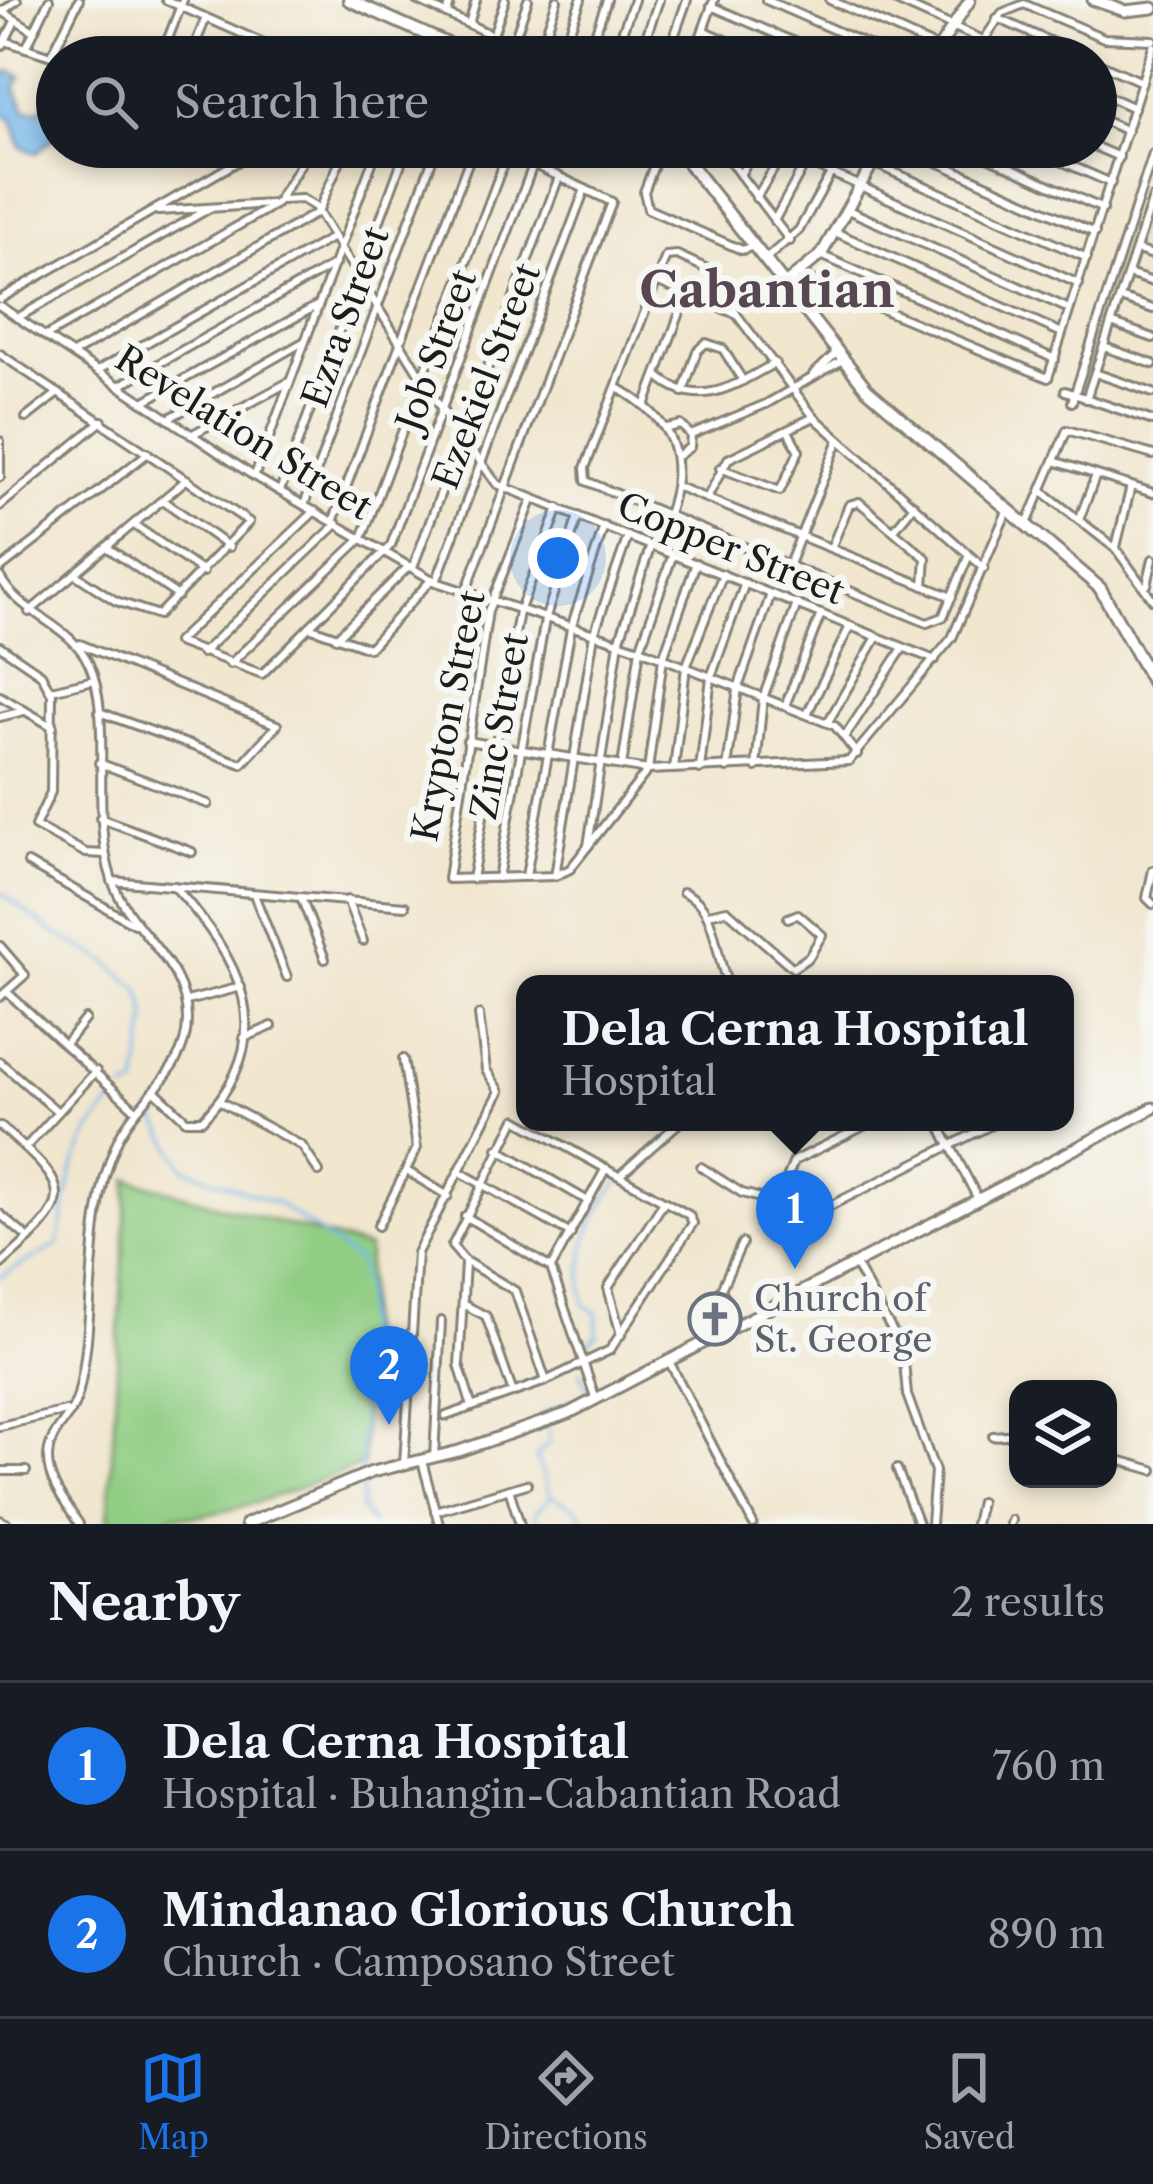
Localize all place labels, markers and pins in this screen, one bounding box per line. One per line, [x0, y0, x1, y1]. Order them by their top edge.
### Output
pin: 1 [756, 1170, 834, 1269]
place label: Church of St. George [754, 1276, 933, 1361]
church icon: Church of St. George [687, 1291, 743, 1347]
pin: 2 [350, 1326, 428, 1425]

